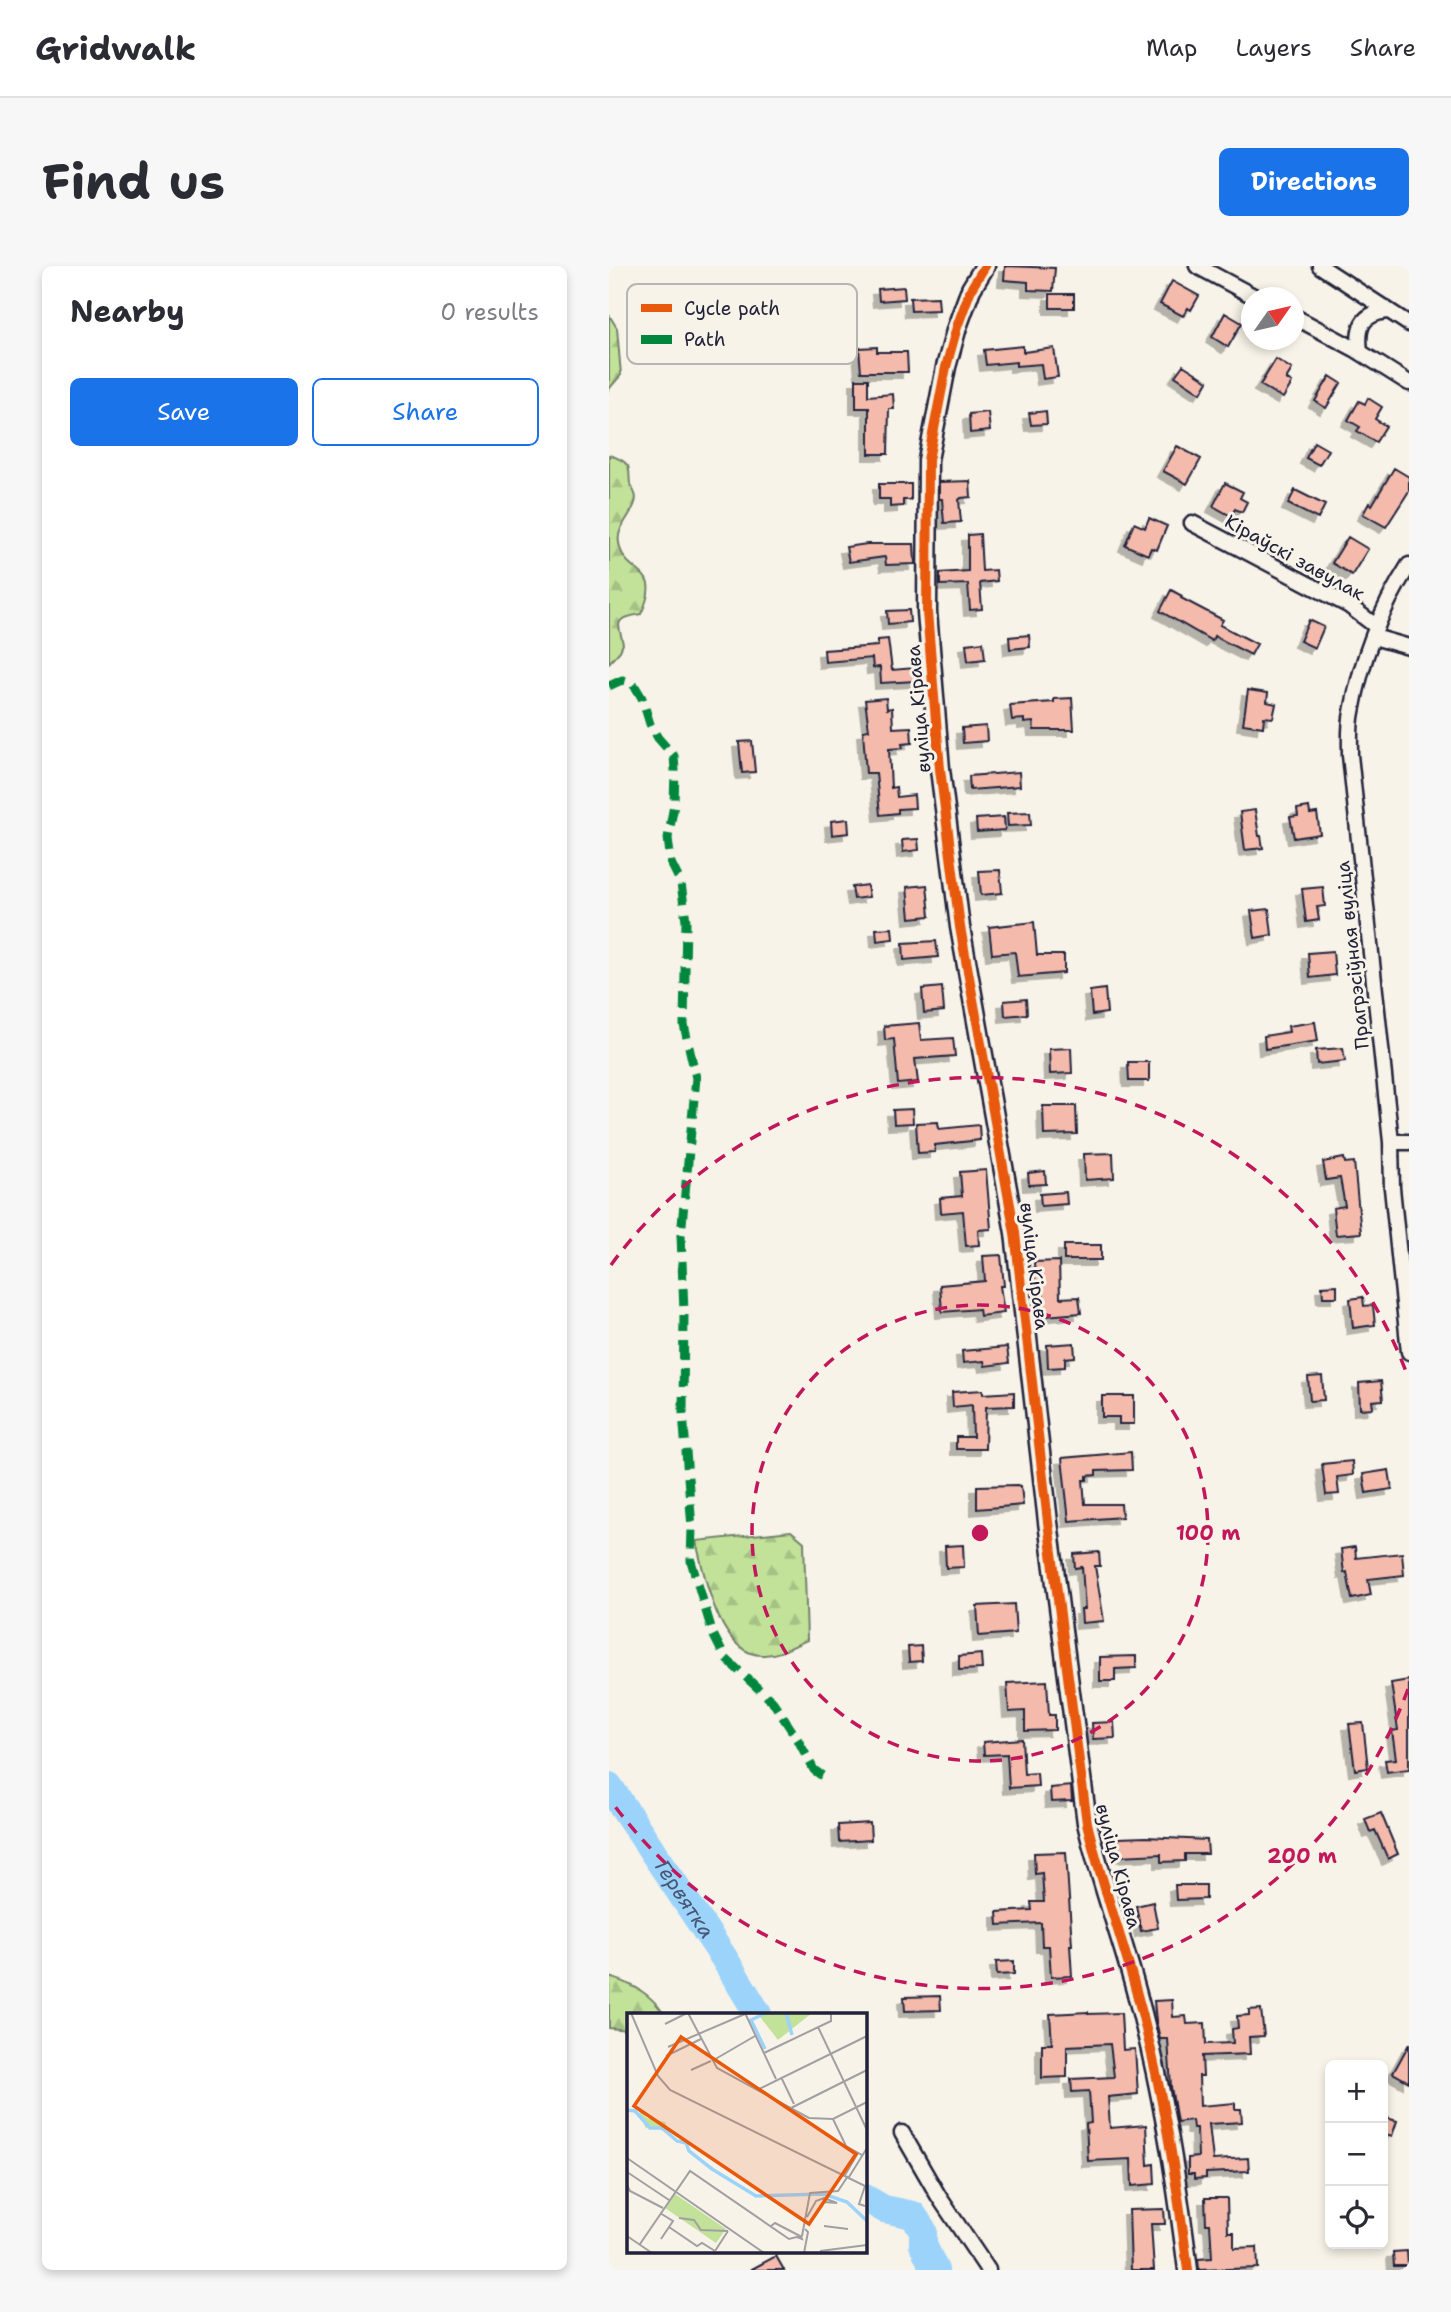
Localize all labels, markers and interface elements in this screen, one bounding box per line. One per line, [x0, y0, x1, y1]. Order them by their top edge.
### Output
text: Gridwalk [35, 26, 196, 71]
text: Map [1146, 32, 1197, 64]
text: Layers [1235, 32, 1312, 64]
text: Share [1350, 32, 1416, 64]
button: Directions [1219, 148, 1409, 216]
text: Find us [42, 149, 225, 215]
legend [627, 284, 857, 364]
north arrow [1241, 287, 1304, 350]
text: Nearby [70, 291, 185, 332]
text: Cycle path [684, 296, 780, 321]
text: 0 results [440, 297, 539, 327]
text: Path [684, 327, 726, 352]
button: Save [70, 378, 298, 446]
button: Share [312, 378, 539, 446]
street label: Кіраўскі завулак [1220, 509, 1369, 606]
street label: вуліца Кірава [900, 644, 937, 774]
street label: Прагрэсіўная вуліца [1330, 859, 1375, 1050]
street label: вуліца Кірава [1014, 1201, 1055, 1331]
text: 100 m [1176, 1519, 1240, 1547]
centre of rings [968, 1521, 992, 1545]
street label: вуліца Кірава [1090, 1801, 1147, 1932]
text: 200 m [1267, 1842, 1337, 1870]
water label: Гервятка [648, 1854, 721, 1944]
inset map [627, 2013, 866, 2252]
map controls [1325, 2060, 1388, 2249]
button: + [1325, 2060, 1388, 2123]
button: − [1325, 2123, 1388, 2186]
button: locate [1325, 2186, 1388, 2249]

